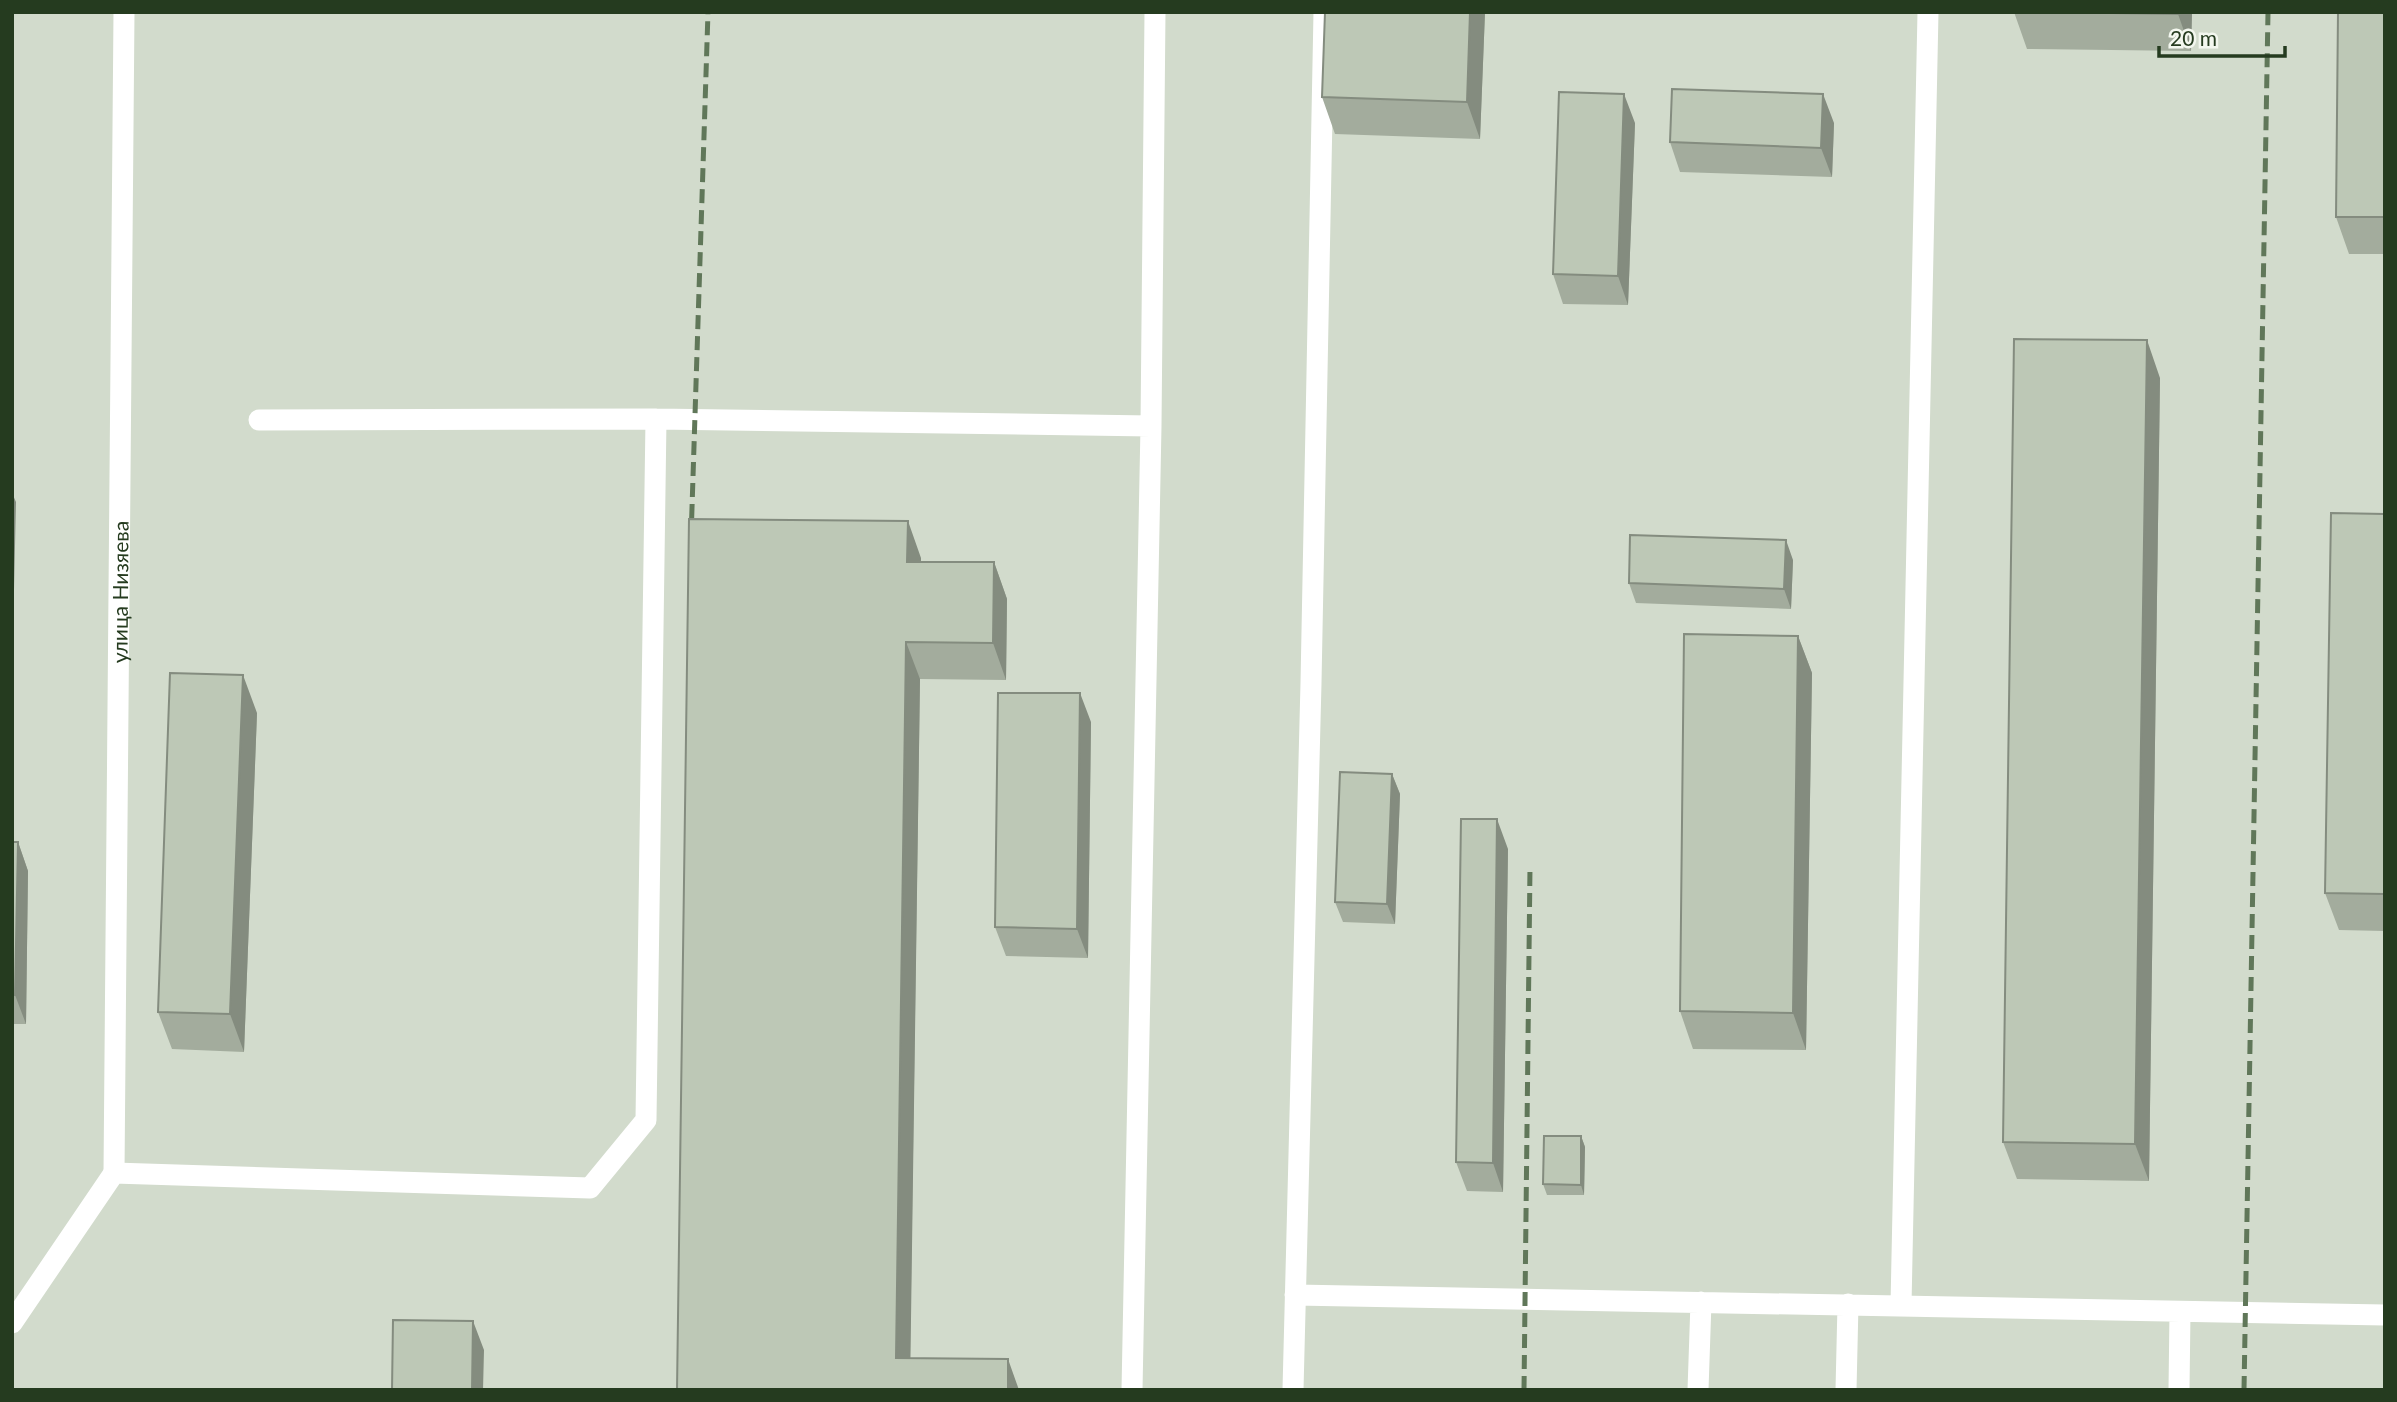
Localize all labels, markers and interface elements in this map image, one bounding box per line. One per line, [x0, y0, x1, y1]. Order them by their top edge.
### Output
scale bar [2159, 14, 2285, 58]
text: 20 m [2170, 25, 2217, 50]
street label: улица Низяева [106, 521, 132, 663]

